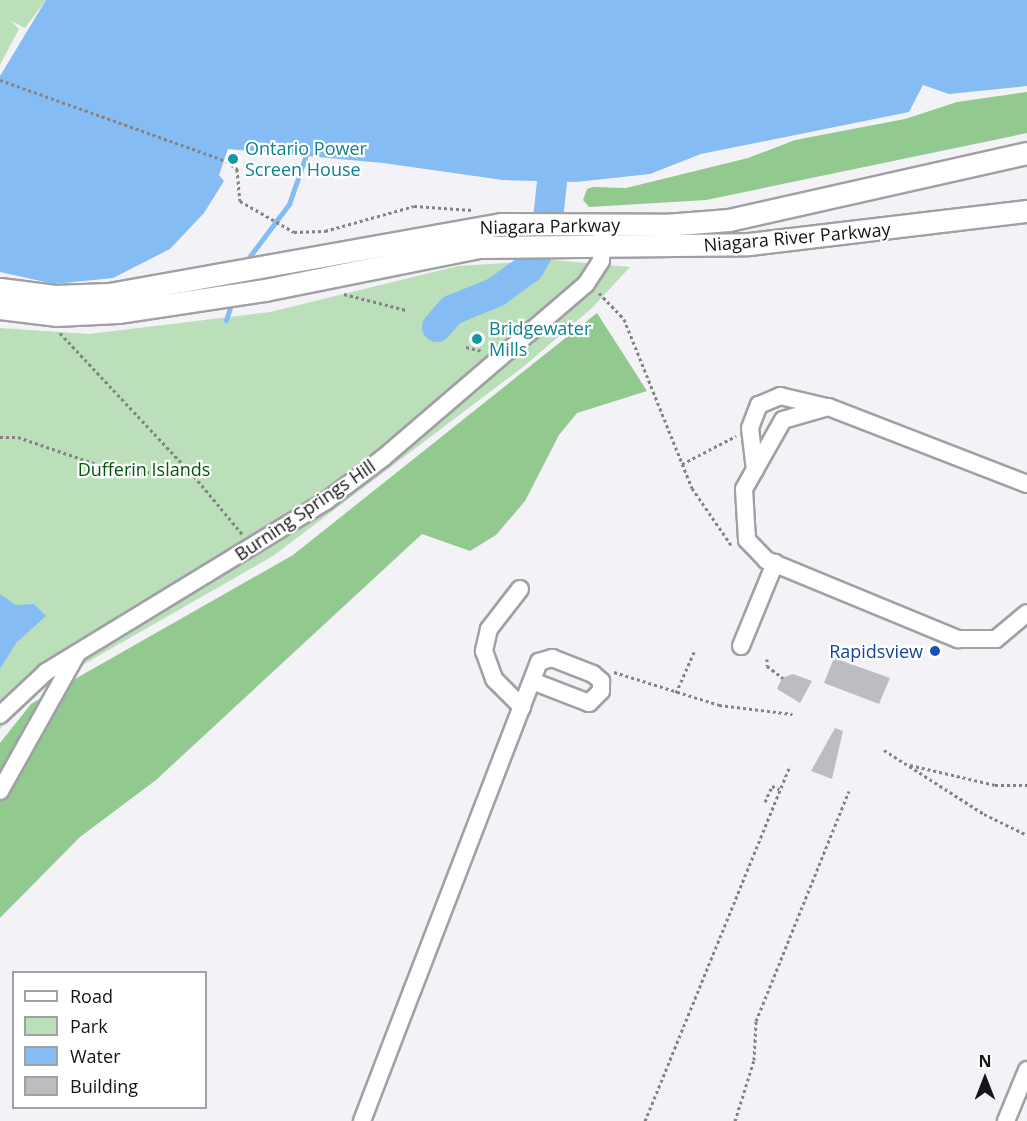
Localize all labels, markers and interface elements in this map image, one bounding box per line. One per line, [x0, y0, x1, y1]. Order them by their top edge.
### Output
place label: Ontario Power Screen House [245, 138, 367, 180]
marker: Ontario Power Screen House [226, 152, 240, 166]
street label: Niagara Parkway [480, 214, 620, 238]
street label: Niagara River Parkway [703, 218, 891, 256]
place label: Bridgewater Mills [489, 318, 591, 360]
marker: Bridgewater Mills [470, 332, 484, 346]
street label: Burning Springs Hill [231, 455, 379, 565]
park label: Dufferin Islands [78, 458, 210, 480]
place label: Rapidsview [829, 640, 923, 662]
marker: Rapidsview [928, 644, 942, 658]
legend [12, 971, 207, 1109]
text: Road [70, 984, 113, 1008]
text: Park [70, 1014, 108, 1038]
text: Water [70, 1044, 121, 1068]
north arrow [955, 1049, 1015, 1109]
text: N [978, 1050, 992, 1072]
text: Building [70, 1074, 138, 1098]

